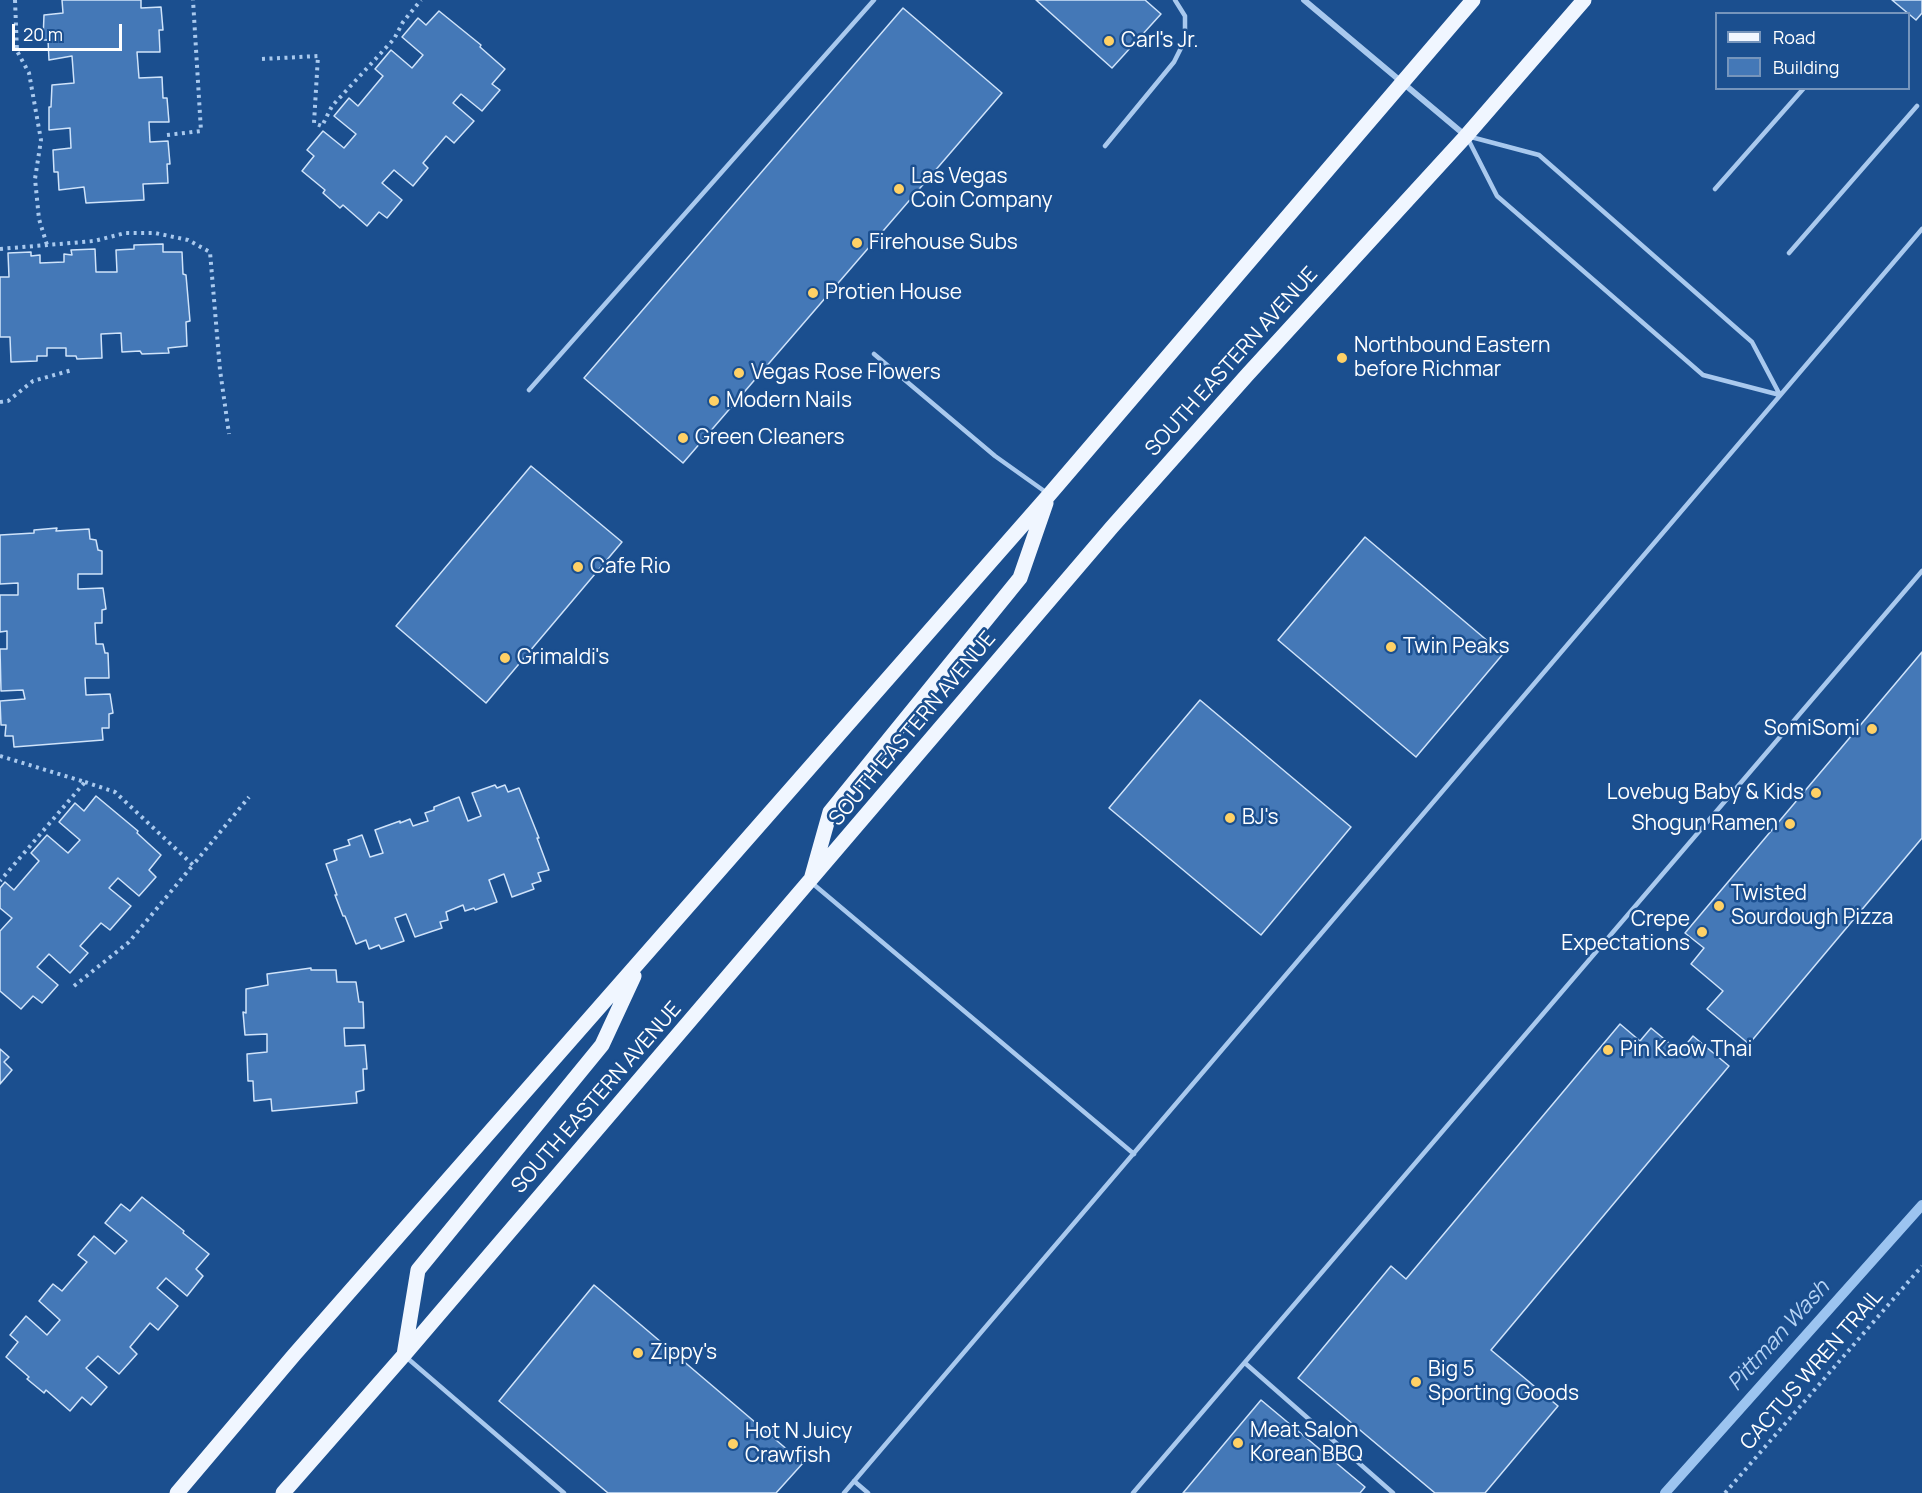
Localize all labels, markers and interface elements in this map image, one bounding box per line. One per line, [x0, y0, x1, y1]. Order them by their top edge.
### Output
scale bar [15, 12, 124, 50]
legend [1715, 12, 1910, 90]
text: 20 m [23, 22, 63, 46]
text: Road [1773, 25, 1816, 49]
place label: Carl's Jr. [1121, 28, 1199, 54]
marker: Carl's Jr. [1102, 34, 1116, 48]
text: Building [1773, 55, 1839, 79]
place label: Las Vegas Coin Company [911, 164, 1053, 214]
marker: Las Vegas Coin Company [892, 182, 906, 196]
place label: Firehouse Subs [869, 230, 1018, 256]
marker: Firehouse Subs [850, 236, 864, 250]
street label: SOUTH EASTERN AVENUE [1140, 262, 1324, 462]
place label: Protien House [825, 280, 962, 306]
marker: Protien House [806, 286, 820, 300]
place label: Northbound Eastern before Richmar [1354, 333, 1551, 383]
marker: Northbound Eastern before Richmar [1335, 351, 1349, 365]
place label: Vegas Rose Flowers [751, 360, 941, 386]
marker: Vegas Rose Flowers [732, 366, 746, 380]
place label: Modern Nails [726, 388, 852, 414]
marker: Modern Nails [707, 394, 721, 408]
place label: Green Cleaners [695, 425, 845, 451]
marker: Green Cleaners [676, 431, 690, 445]
place label: Cafe Rio [590, 554, 671, 580]
marker: Cafe Rio [571, 560, 585, 574]
street label: SOUTH EASTERN AVENUE [824, 627, 1002, 831]
place label: Twin Peaks [1403, 634, 1510, 660]
marker: Twin Peaks [1384, 640, 1398, 654]
place label: Grimaldi's [517, 645, 609, 671]
marker: Grimaldi's [498, 651, 512, 665]
place label: SomiSomi [1764, 716, 1860, 742]
marker: SomiSomi [1865, 722, 1879, 736]
place label: Lovebug Baby & Kids [1607, 780, 1804, 806]
marker: Lovebug Baby & Kids [1809, 786, 1823, 800]
place label: BJ's [1242, 805, 1278, 831]
marker: BJ's [1223, 811, 1237, 825]
place label: Shogun Ramen [1632, 811, 1778, 837]
marker: Shogun Ramen [1783, 817, 1797, 831]
place label: Twisted Sourdough Pizza [1731, 881, 1894, 931]
marker: Twisted Sourdough Pizza [1712, 899, 1726, 913]
place label: Crepe Expectations [1561, 907, 1690, 957]
marker: Crepe Expectations [1695, 925, 1709, 939]
street label: SOUTH EASTERN AVENUE [507, 997, 687, 1199]
place label: Pin Kaow Thai [1620, 1037, 1752, 1063]
marker: Pin Kaow Thai [1601, 1043, 1615, 1057]
water label: Pittman Wash [1723, 1275, 1835, 1397]
street label: CACTUS WREN TRAIL [1735, 1285, 1889, 1455]
place label: Zippy's [650, 1340, 717, 1366]
marker: Zippy's [631, 1346, 645, 1360]
place label: Big 5 Sporting Goods [1428, 1357, 1579, 1407]
marker: Big 5 Sporting Goods [1409, 1375, 1423, 1389]
place label: Meat Salon Korean BBQ [1250, 1418, 1363, 1468]
place label: Hot N Juicy Crawfish [745, 1419, 852, 1469]
marker: Meat Salon Korean BBQ [1231, 1436, 1245, 1450]
marker: Hot N Juicy Crawfish [726, 1437, 740, 1451]

